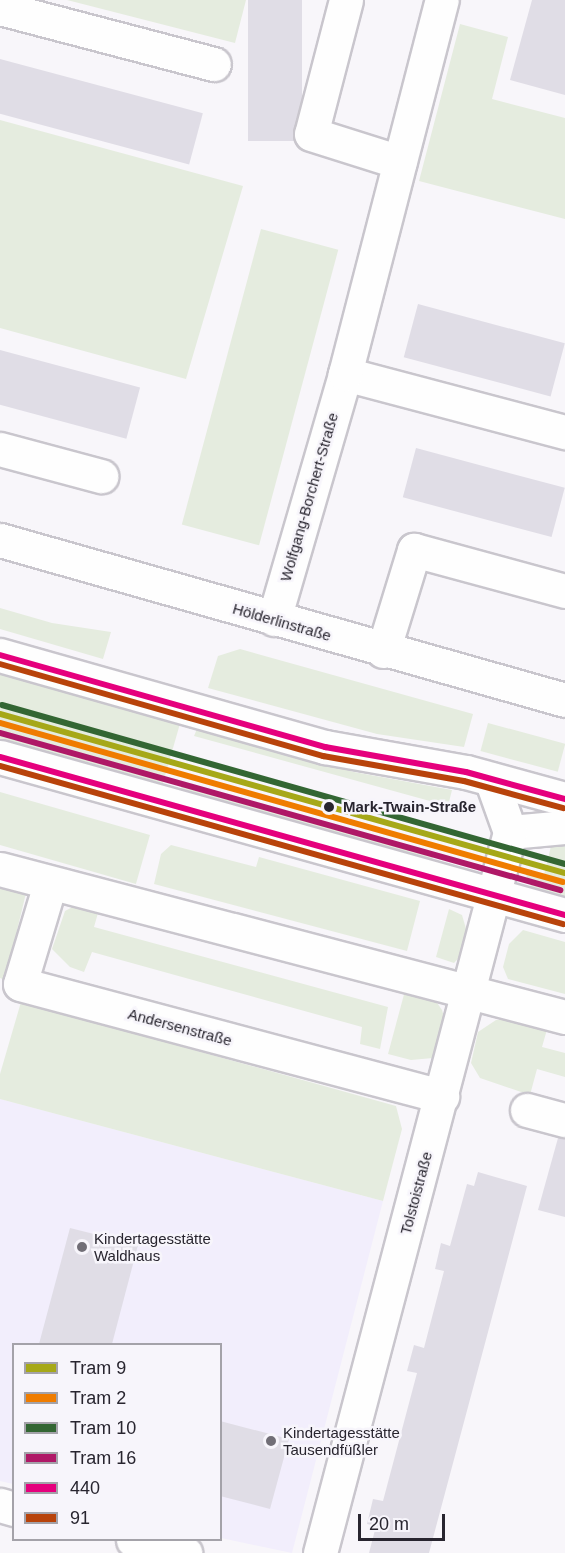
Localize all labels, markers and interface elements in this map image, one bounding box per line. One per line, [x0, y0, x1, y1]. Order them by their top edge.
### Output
street label: Wolfgang-Borchert-Straße [276, 411, 342, 583]
street label: Hölderlinstraße [231, 599, 333, 645]
marker: Mark-Twain-Straße [320, 798, 338, 816]
place label: Mark-Twain-Straße [343, 798, 476, 816]
street label: Andersenstraße [126, 1004, 234, 1050]
street label: Tolstoistraße [396, 1150, 436, 1236]
place label: Kindertagesstätte Waldhaus [94, 1229, 211, 1264]
marker: Kindertagesstätte Waldhaus [75, 1240, 89, 1254]
legend [12, 1343, 222, 1541]
text: Tram 9 [70, 1358, 126, 1378]
text: Tram 2 [70, 1388, 126, 1408]
text: Tram 10 [70, 1418, 136, 1438]
place label: Kindertagesstätte Tausendfüßler [283, 1423, 400, 1458]
marker: Kindertagesstätte Tausendfüßler [264, 1434, 278, 1448]
text: Tram 16 [70, 1448, 136, 1468]
text: 440 [70, 1478, 100, 1498]
scale bar [361, 1502, 448, 1540]
text: 91 [70, 1508, 90, 1528]
text: 20 m [369, 1514, 409, 1534]

